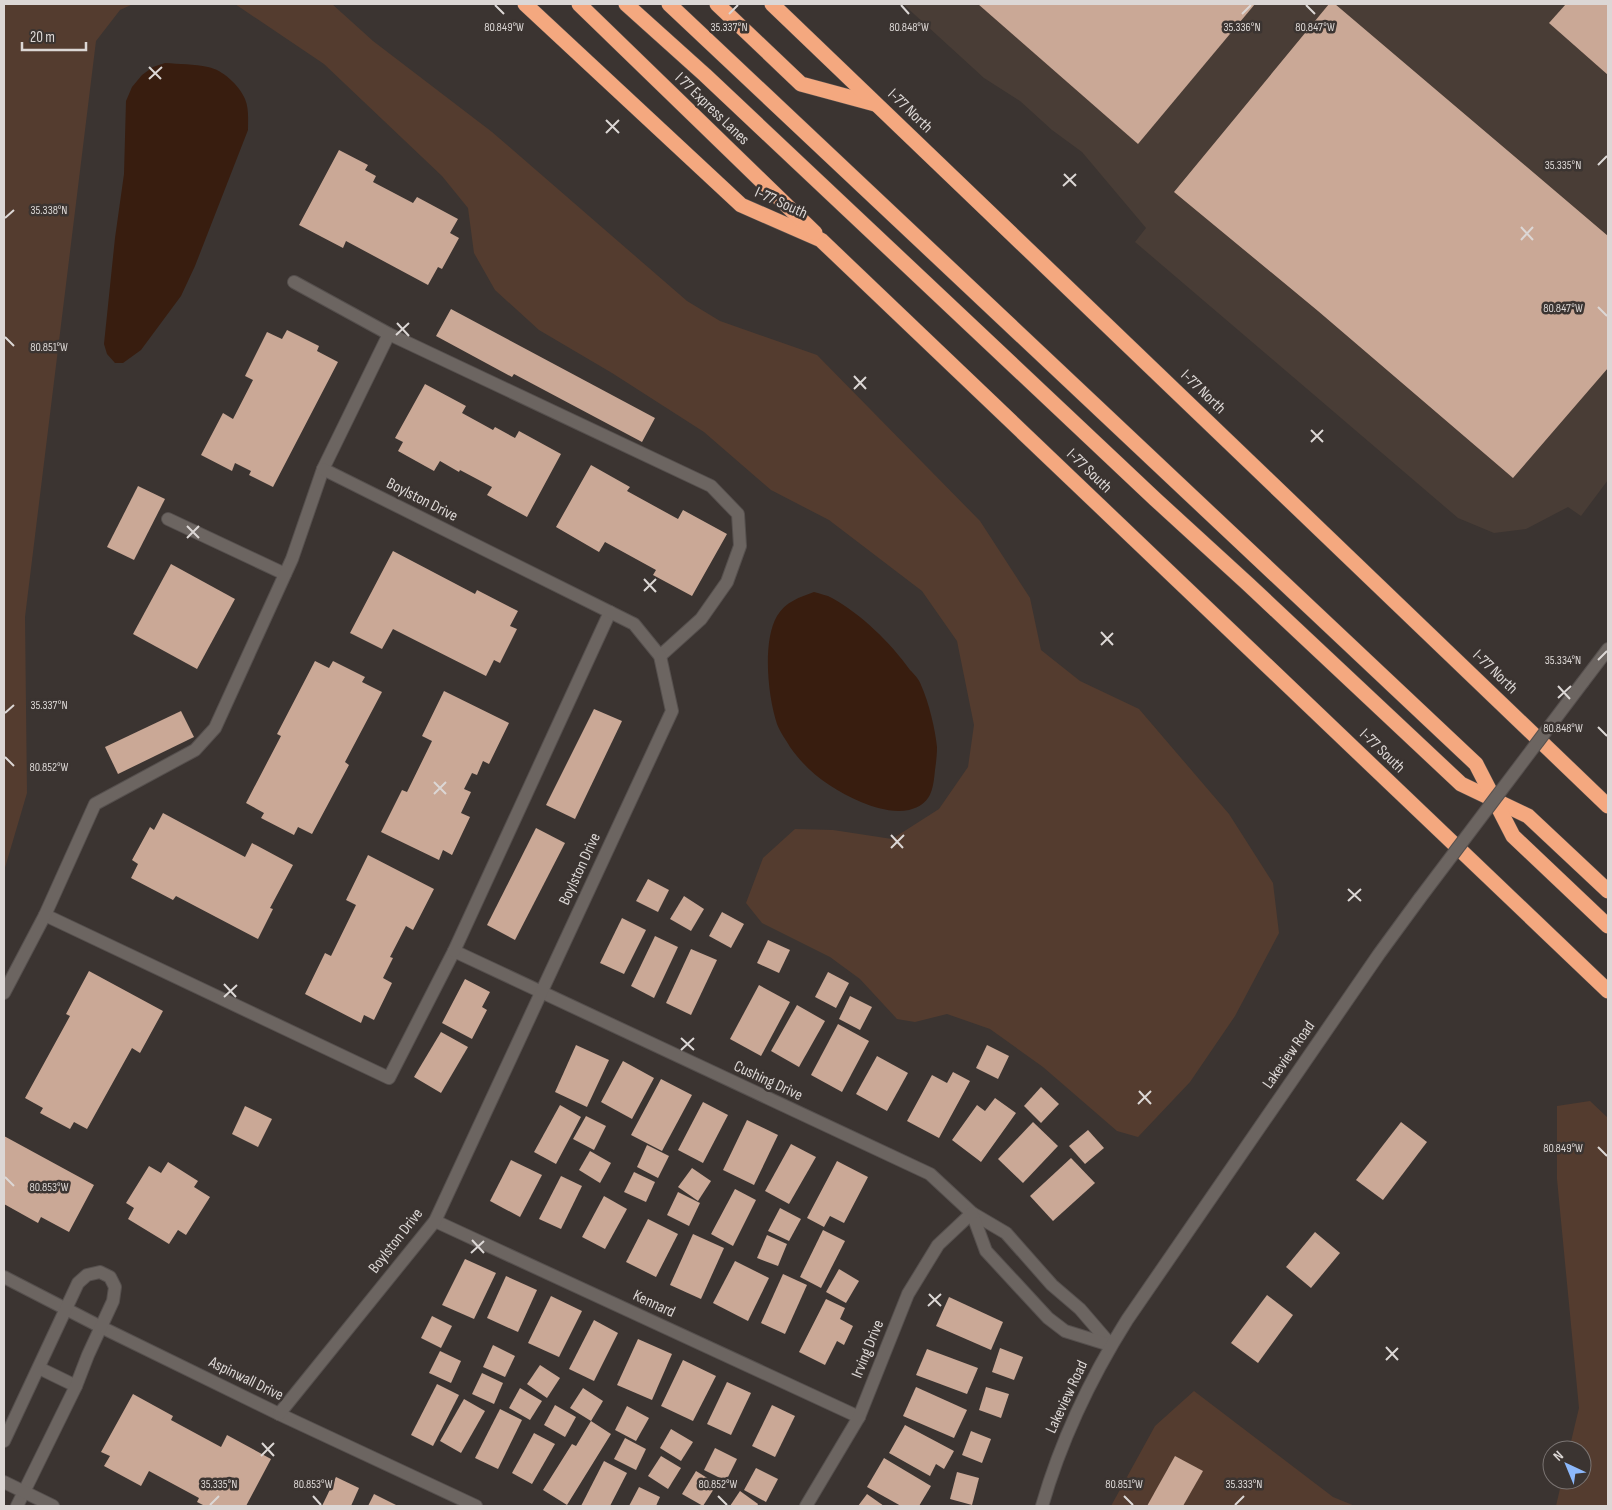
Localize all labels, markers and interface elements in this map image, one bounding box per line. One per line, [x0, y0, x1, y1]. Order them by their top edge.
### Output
scale bar [22, 20, 86, 52]
text: 80.849°W [484, 20, 524, 35]
text: 35.337°N [710, 20, 748, 35]
text: 80.848°W [889, 20, 929, 35]
text: 35.336°N [1223, 20, 1261, 35]
text: 80.847°W [1295, 20, 1335, 35]
text: 20 m [30, 28, 55, 47]
street label: I 77 Express Lanes [671, 69, 753, 149]
street label: I-77 North [884, 85, 936, 137]
text: 35.335°N [1545, 158, 1581, 173]
street label: I-77 South [752, 183, 810, 223]
text: 35.338°N [31, 203, 67, 218]
text: 80.847°W [1543, 301, 1583, 316]
text: 80.851°W [30, 340, 68, 355]
street label: I-77 North [1177, 366, 1229, 418]
street label: I-77 South [1062, 445, 1116, 497]
street label: Boylston Drive [383, 474, 461, 526]
street label: I-77 North [1469, 646, 1521, 698]
text: 35.334°N [1545, 653, 1581, 668]
text: 35.337°N [30, 698, 68, 713]
text: 80.848°W [1543, 721, 1583, 736]
street label: I-77 South [1355, 725, 1409, 777]
text: 80.852°W [30, 760, 69, 775]
street label: Boylston Drive [555, 830, 605, 908]
street label: Lakeview Road [1259, 1018, 1319, 1092]
street label: Cushing Drive [731, 1057, 805, 1105]
text: 80.849°W [1543, 1141, 1583, 1156]
text: 80.853°W [30, 1180, 69, 1195]
street label: Boylston Drive [365, 1205, 427, 1277]
street label: Kennard [630, 1286, 678, 1322]
street label: Irving Drive [848, 1317, 888, 1381]
street label: Aspinwall Drive [205, 1352, 286, 1405]
street label: Lakeview Road [1042, 1358, 1092, 1436]
north arrow [1542, 1440, 1592, 1490]
text: N [1550, 1447, 1567, 1465]
text: 35.335°N [201, 1477, 237, 1492]
text: 80.853°W [294, 1477, 333, 1492]
text: 80.852°W [699, 1477, 738, 1492]
text: 80.851°W [1105, 1477, 1143, 1492]
text: 35.333°N [1226, 1477, 1262, 1492]

